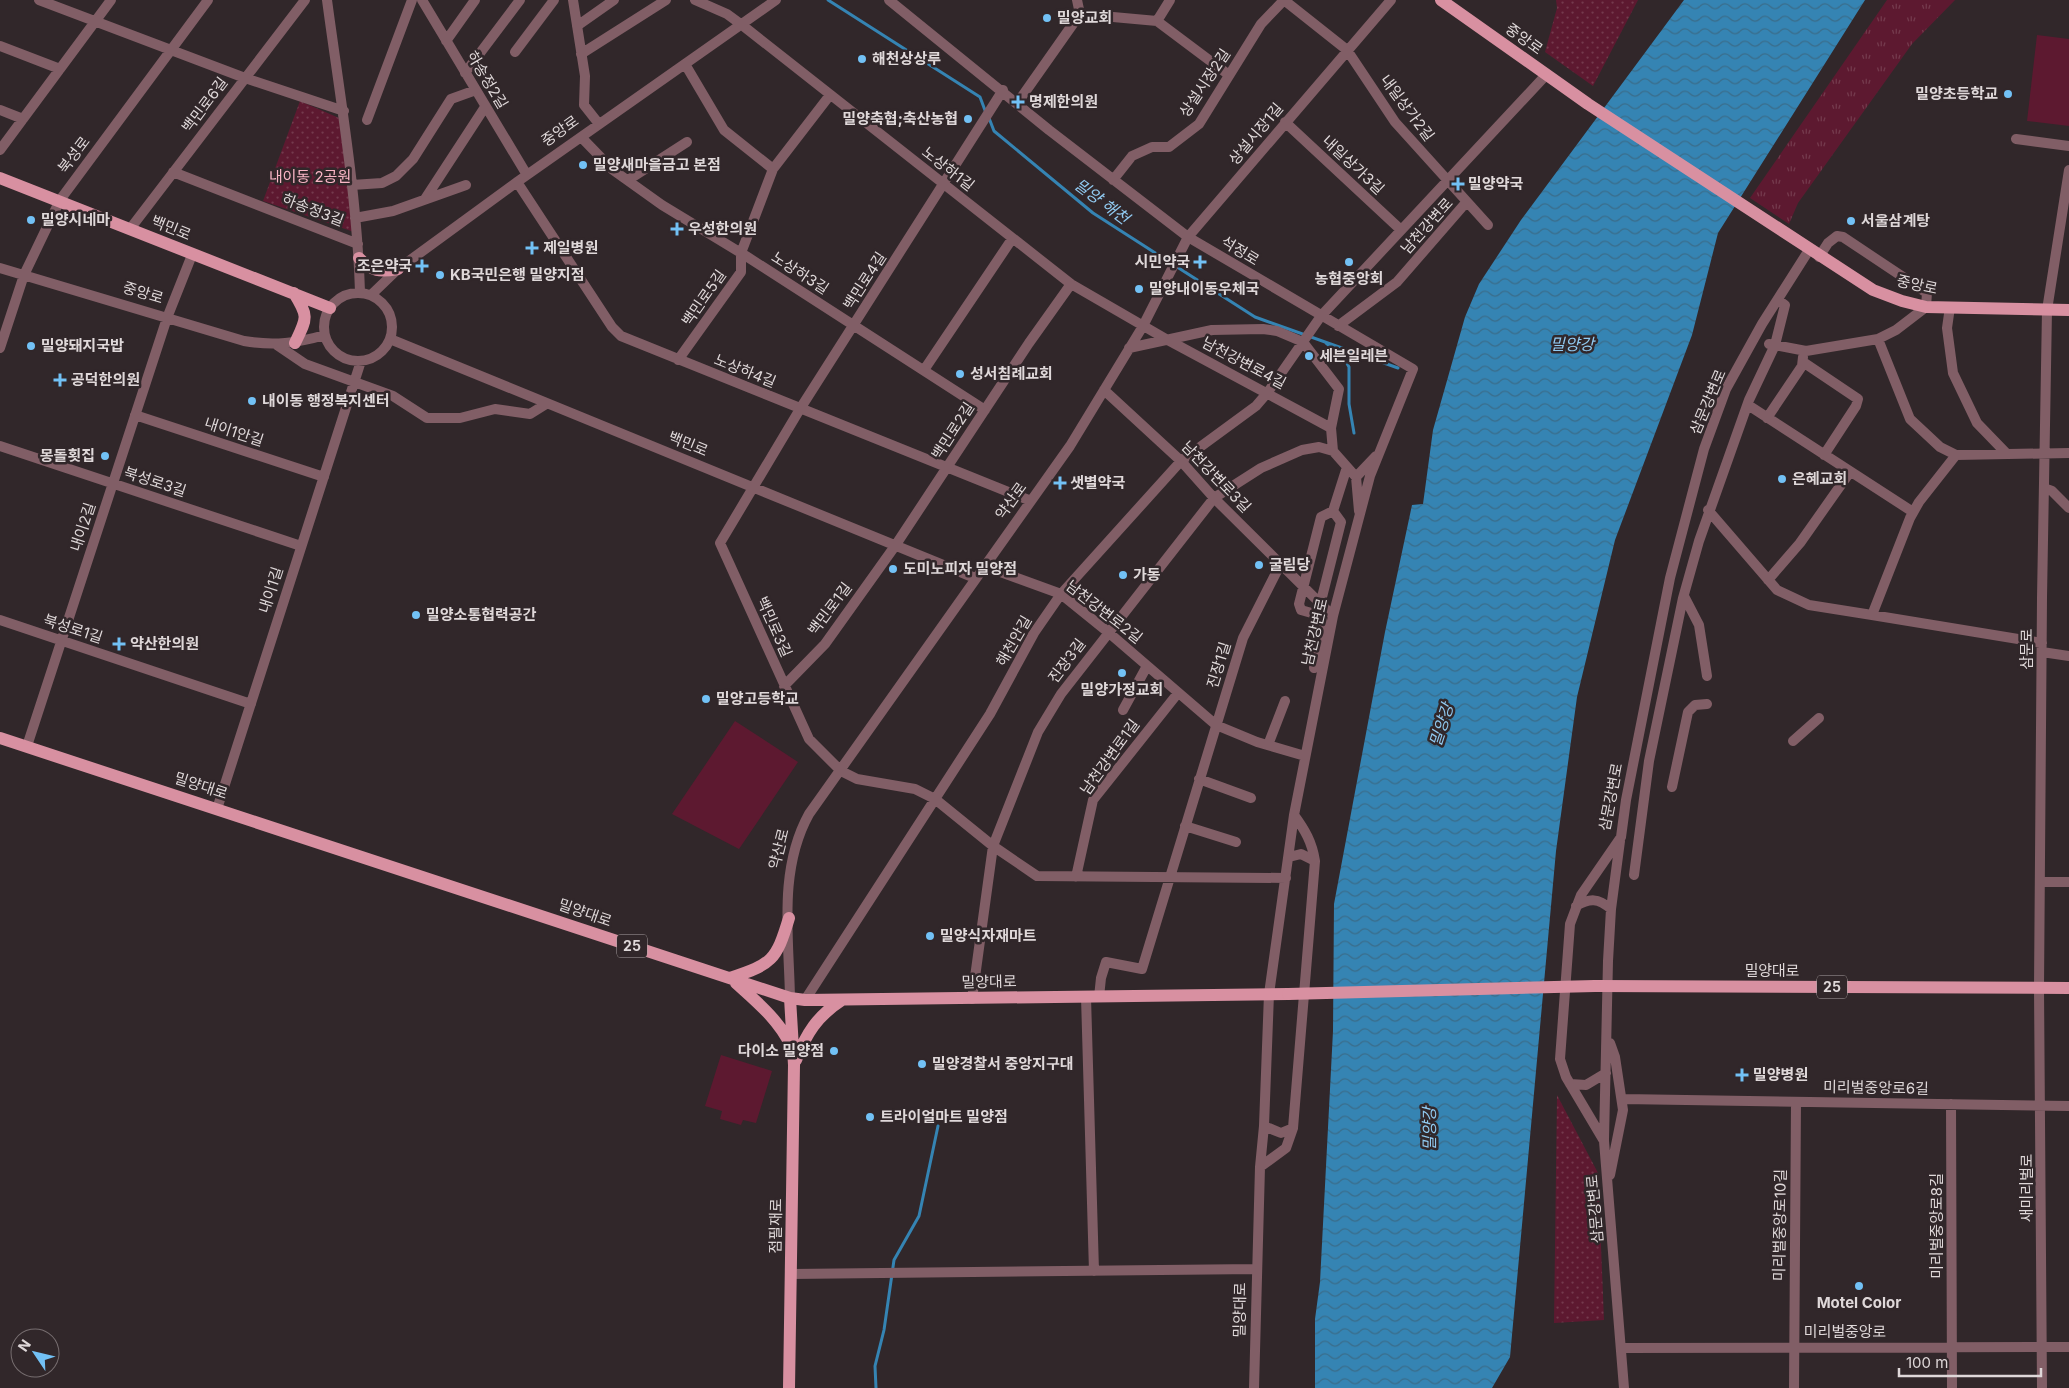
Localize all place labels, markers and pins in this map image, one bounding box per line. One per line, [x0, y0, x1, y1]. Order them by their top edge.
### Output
place label: 밀양교회 [1057, 8, 1112, 27]
marker: 밀양교회 [1041, 12, 1053, 24]
place label: 해천상상루 [872, 49, 941, 68]
marker: 해천상상루 [856, 53, 868, 65]
place label: 밀양초등학교 [1915, 84, 1998, 103]
marker: 밀양초등학교 [2002, 88, 2014, 100]
place label: 명제한의원 [1029, 92, 1098, 111]
marker: 명제한의원 [1011, 95, 1025, 109]
place label: 밀양축협;축산농협 [842, 109, 958, 128]
marker: 밀양축협;축산농협 [962, 113, 974, 125]
place label: 밀양새마을금고 본점 [593, 155, 721, 174]
marker: 밀양새마을금고 본점 [577, 159, 589, 171]
place label: 밀양약국 [1468, 174, 1523, 193]
marker: 밀양약국 [1452, 178, 1464, 190]
place label: 밀양시네마 [41, 210, 110, 229]
place label: 서울삼계탕 [1861, 211, 1930, 230]
marker: 밀양시네마 [25, 214, 37, 226]
marker: 서울삼계탕 [1845, 215, 1857, 227]
place label: 우성한의원 [688, 219, 757, 238]
marker: 우성한의원 [670, 222, 684, 236]
place label: 제일병원 [543, 238, 598, 257]
marker: 제일병원 [525, 241, 539, 255]
place label: 시민약국 [1135, 252, 1190, 271]
place label: 조은약국 [357, 256, 412, 275]
marker: 시민약국 [1194, 256, 1206, 268]
marker: 농협중앙회 [1343, 256, 1355, 268]
marker: 조은약국 [416, 260, 428, 272]
place label: KB국민은행 밀양지점 [450, 265, 585, 284]
marker: KB국민은행 밀양지점 [434, 269, 446, 281]
place label: 농협중앙회 [1314, 269, 1384, 288]
place label: 밀양내이동우체국 [1149, 279, 1260, 298]
marker: 밀양내이동우체국 [1133, 283, 1145, 295]
place label: 밀양돼지국밥 [41, 336, 124, 355]
marker: 밀양돼지국밥 [25, 340, 37, 352]
place label: 세븐일레븐 [1319, 346, 1388, 365]
marker: 세븐일레븐 [1303, 350, 1315, 362]
place label: 성서침례교회 [970, 364, 1053, 383]
marker: 성서침례교회 [954, 368, 966, 380]
place label: 공덕한의원 [71, 370, 140, 389]
marker: 공덕한의원 [53, 373, 67, 387]
place label: 내이동 행정복지센터 [262, 391, 390, 410]
marker: 내이동 행정복지센터 [246, 395, 258, 407]
place label: 몽돌횟집 [40, 446, 95, 465]
marker: 몽돌횟집 [99, 450, 111, 462]
place label: 은혜교회 [1792, 469, 1847, 488]
place label: 샛별약국 [1070, 473, 1125, 492]
marker: 은혜교회 [1776, 473, 1788, 485]
marker: 샛별약국 [1054, 477, 1066, 489]
place label: 굴림당 [1269, 555, 1311, 574]
place label: 도미노피자 밀양점 [903, 559, 1017, 578]
marker: 굴림당 [1253, 559, 1265, 571]
marker: 도미노피자 밀양점 [887, 563, 899, 575]
place label: 가동 [1133, 565, 1161, 584]
marker: 가동 [1117, 569, 1129, 581]
place label: 밀양소통협력공간 [426, 605, 537, 624]
marker: 밀양소통협력공간 [410, 609, 422, 621]
place label: 약산한의원 [130, 634, 199, 653]
marker: 약산한의원 [112, 637, 126, 651]
marker: 밀양가정교회 [1116, 667, 1128, 679]
place label: 밀양가정교회 [1081, 680, 1163, 699]
place label: 밀양고등학교 [716, 689, 799, 708]
marker: 밀양고등학교 [700, 693, 712, 705]
place label: 밀양식자재마트 [940, 926, 1037, 945]
marker: 밀양식자재마트 [924, 930, 936, 942]
place label: 다이소 밀양점 [738, 1041, 824, 1060]
marker: 다이소 밀양점 [828, 1045, 840, 1057]
place label: 밀양경찰서 중앙지구대 [932, 1054, 1074, 1073]
marker: 밀양경찰서 중앙지구대 [916, 1058, 928, 1070]
place label: 밀양병원 [1753, 1065, 1808, 1084]
marker: 밀양병원 [1735, 1068, 1749, 1082]
place label: 트라이얼마트 밀양점 [880, 1107, 1008, 1126]
marker: 트라이얼마트 밀양점 [864, 1111, 876, 1123]
marker: Motel Color [1853, 1280, 1865, 1292]
place label: Motel Color [1817, 1293, 1901, 1312]

